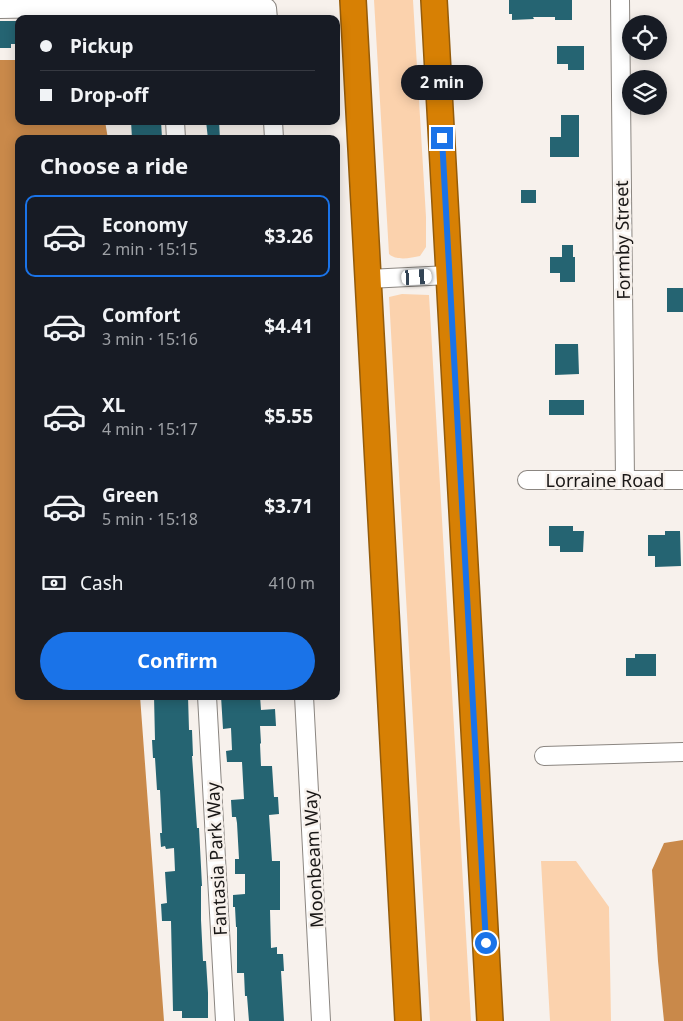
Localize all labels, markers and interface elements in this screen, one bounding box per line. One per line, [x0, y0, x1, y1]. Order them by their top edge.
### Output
map controls [622, 15, 667, 115]
button: locate [622, 15, 667, 60]
text: Pickup [70, 33, 133, 59]
callout: 2 min [401, 66, 483, 100]
button: layers [622, 70, 667, 115]
text: 2 min [420, 71, 464, 93]
text: Drop-off [70, 82, 149, 108]
route end [431, 127, 453, 149]
text: Choose a ride [40, 150, 188, 180]
street label: Formby Street [609, 180, 635, 300]
text: Economy [102, 212, 188, 238]
icon: car [42, 214, 87, 259]
text: $3.26 [264, 223, 313, 249]
text: 2 min · 15:15 [102, 238, 198, 260]
car [401, 269, 432, 285]
text: Comfort [102, 302, 181, 328]
icon: car [42, 304, 87, 349]
text: $4.41 [264, 313, 313, 339]
text: 3 min · 15:16 [102, 328, 198, 350]
text: XL [102, 392, 125, 418]
icon: car [42, 394, 87, 439]
text: $5.55 [264, 403, 313, 429]
text: 4 min · 15:17 [102, 418, 198, 440]
street label: Lorraine Road [546, 468, 664, 492]
text: Green [102, 482, 159, 508]
icon: car [42, 484, 87, 529]
text: $3.71 [264, 493, 313, 519]
text: 5 min · 15:18 [102, 508, 198, 530]
icon: cash [40, 569, 68, 597]
text: Cash [80, 570, 124, 596]
text: 410 m [268, 572, 315, 594]
button: Confirm [40, 632, 315, 690]
street label: Fantasia Park Way [200, 781, 232, 936]
street label: Moonbeam Way [297, 789, 329, 928]
route start [475, 932, 497, 954]

